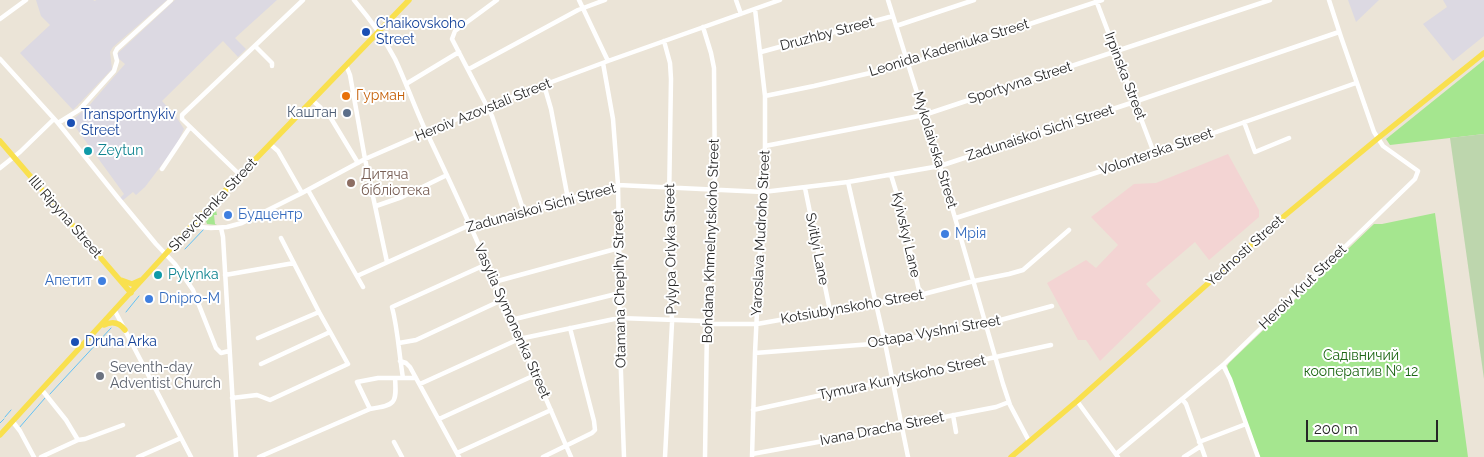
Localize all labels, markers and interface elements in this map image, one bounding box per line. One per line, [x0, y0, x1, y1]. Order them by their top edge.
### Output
street label: Druzhby Street [778, 13, 876, 55]
place label: Chaikovskoho Street [376, 16, 465, 48]
street label: Leonida Kadeniuka Street [867, 16, 1031, 80]
marker: Chaikovskoho Street [360, 26, 372, 38]
street label: Irpinska Street [1101, 30, 1149, 122]
street label: Sportyvna Street [966, 58, 1074, 108]
street label: Heroiv Azovstali Street [412, 75, 554, 145]
place label: Гурман [356, 88, 405, 104]
marker: Гурман [340, 90, 352, 102]
street label: Mykolaivska Street [909, 90, 961, 210]
street label: Zadunaiskoi Sichi Street [964, 101, 1116, 165]
place label: Каштан [287, 105, 337, 121]
place label: Transportnykiv Street [81, 107, 176, 140]
marker: Каштан [341, 107, 353, 119]
marker: Transportnykiv Street [65, 117, 77, 129]
street label: Volonterska Street [1097, 125, 1215, 179]
street label: Bohdana Khmelnytskoho Street [699, 138, 723, 344]
place label: Zeytun [98, 143, 143, 159]
marker: Zeytun [82, 145, 94, 157]
street label: Yaroslava Mudroho Street [748, 150, 774, 316]
street label: Shevchenka Street [165, 155, 261, 255]
place label: Дитяча бібліотека [361, 167, 430, 200]
street label: Illi Ripyna Street [25, 172, 105, 262]
marker: Дитяча бібліотека [345, 177, 357, 189]
street label: Zadunaiskoi Sichi Street [465, 180, 617, 236]
street label: Pylypa Orlyka Street [661, 183, 681, 315]
street label: Kyivskyi Lane [888, 191, 924, 279]
place label: Будцентр [238, 207, 303, 223]
marker: Будцентр [222, 209, 234, 221]
street label: Otamana Chepihy Street [610, 210, 630, 368]
street label: Svitlyi Lane [802, 211, 832, 287]
street label: Yednosti Street [1203, 212, 1287, 290]
place label: Мрія [955, 226, 986, 242]
marker: Мрія [939, 228, 951, 240]
street label: Vasylia Symonenka Street [470, 241, 554, 401]
street label: Heroiv Krut Street [1256, 241, 1350, 333]
place label: Pylynka [168, 267, 219, 283]
marker: Pylynka [152, 269, 164, 281]
place label: Апетит [45, 273, 92, 289]
marker: Апетит [96, 275, 108, 287]
street label: Kotsiubynskoho Street [779, 286, 925, 328]
place label: Dnipro-M [159, 291, 220, 307]
marker: Dnipro-M [143, 293, 155, 305]
street label: Ostapa Vyshni Street [866, 312, 1002, 352]
place label: Druha Arka [85, 334, 157, 350]
marker: Druha Arka [69, 336, 81, 348]
park label: Садівничий кооператив № 12 [1304, 348, 1418, 381]
street label: Tymura Kunytskoho Street [817, 352, 987, 404]
place label: Seventh-day Adventist Church [110, 360, 221, 392]
marker: Seventh-day Adventist Church [94, 370, 106, 382]
street label: Ivana Dracha Street [818, 409, 946, 449]
scale bar [1309, 410, 1442, 442]
text: 200 m [1314, 420, 1358, 438]

